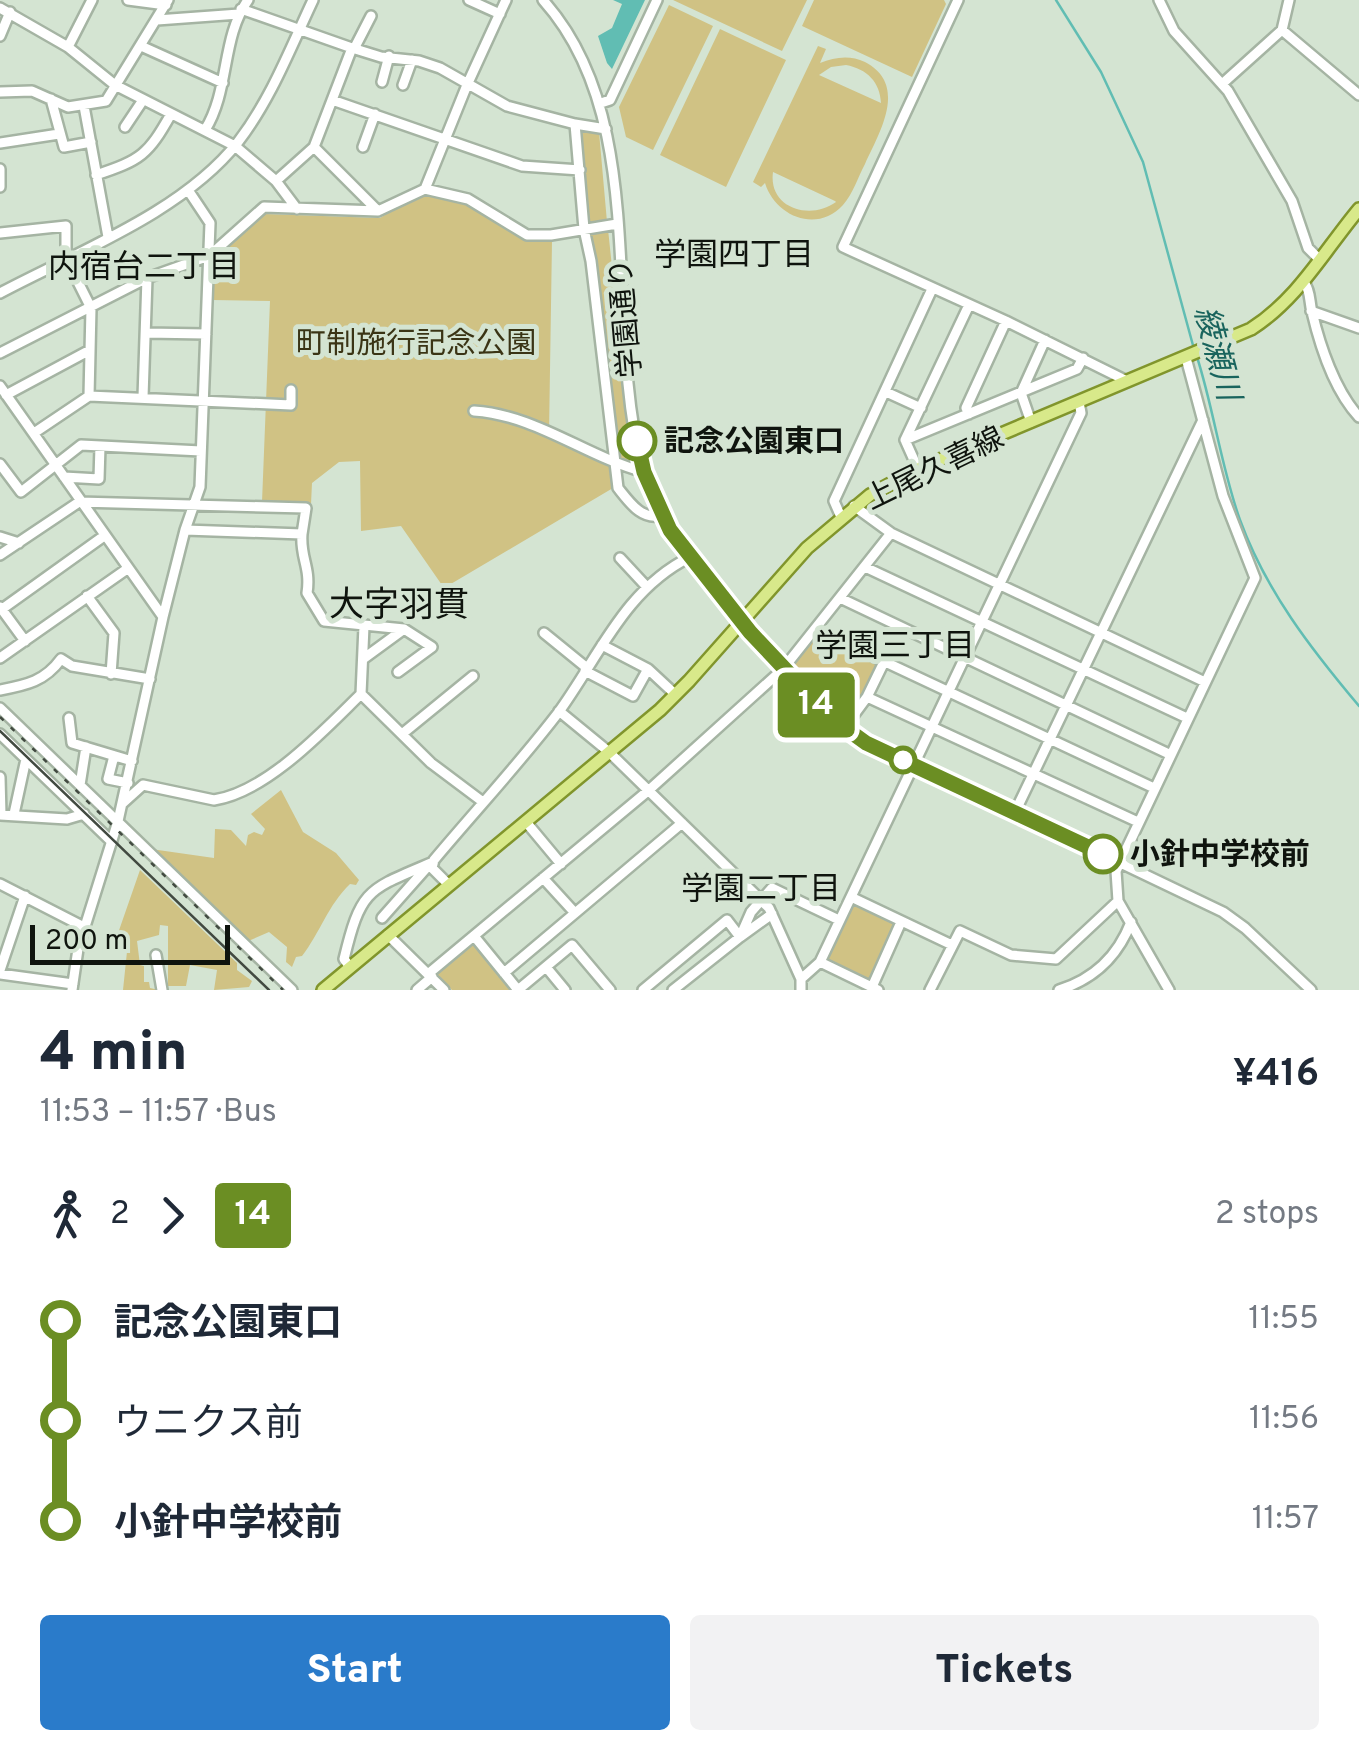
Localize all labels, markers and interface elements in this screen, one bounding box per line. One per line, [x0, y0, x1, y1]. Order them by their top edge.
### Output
district label: 学園四丁目 [654, 237, 814, 277]
district label: 内宿台二丁目 [48, 249, 240, 289]
street label: 学園通り [604, 256, 651, 379]
water label: 綾瀬川 [1183, 302, 1248, 408]
park label: 町制施行記念公園 [296, 327, 536, 364]
street label: 上尾久喜線 [860, 421, 1011, 520]
marker: 記念公園東口 [618, 422, 656, 460]
place label: 記念公園東口 [664, 425, 844, 462]
district label: 大字羽貫 [329, 585, 469, 629]
district label: 学園三丁目 [815, 628, 975, 668]
line badge: 14 [771, 672, 861, 738]
text: 14 [798, 683, 834, 727]
unlabelled marker [890, 747, 916, 773]
marker: 小針中学校前 [1084, 835, 1122, 873]
place label: 小針中学校前 [1130, 838, 1310, 875]
district label: 学園二丁目 [681, 871, 841, 911]
scale bar [30, 920, 230, 964]
text: 200 m [45, 924, 128, 960]
text: 4 min [40, 1020, 188, 1090]
text: ¥416 [1233, 1051, 1319, 1100]
text: 11:53 – 11:57 · Bus [40, 1093, 277, 1133]
icon: walk [40, 1188, 95, 1243]
icon: forward [145, 1188, 200, 1243]
text: 14 [235, 1193, 271, 1237]
text: 2 [110, 1195, 130, 1235]
text: 2 stops [1215, 1195, 1319, 1235]
text: 11:55 [1248, 1300, 1319, 1340]
text: 記念公園東口 [114, 1301, 342, 1350]
text: 11:56 [1249, 1400, 1319, 1440]
text: ウニクス前 [114, 1401, 303, 1450]
text: 11:57 [1252, 1500, 1319, 1540]
text: 小針中学校前 [114, 1501, 342, 1550]
button: Start [40, 1615, 670, 1730]
button: Tickets [690, 1615, 1319, 1730]

